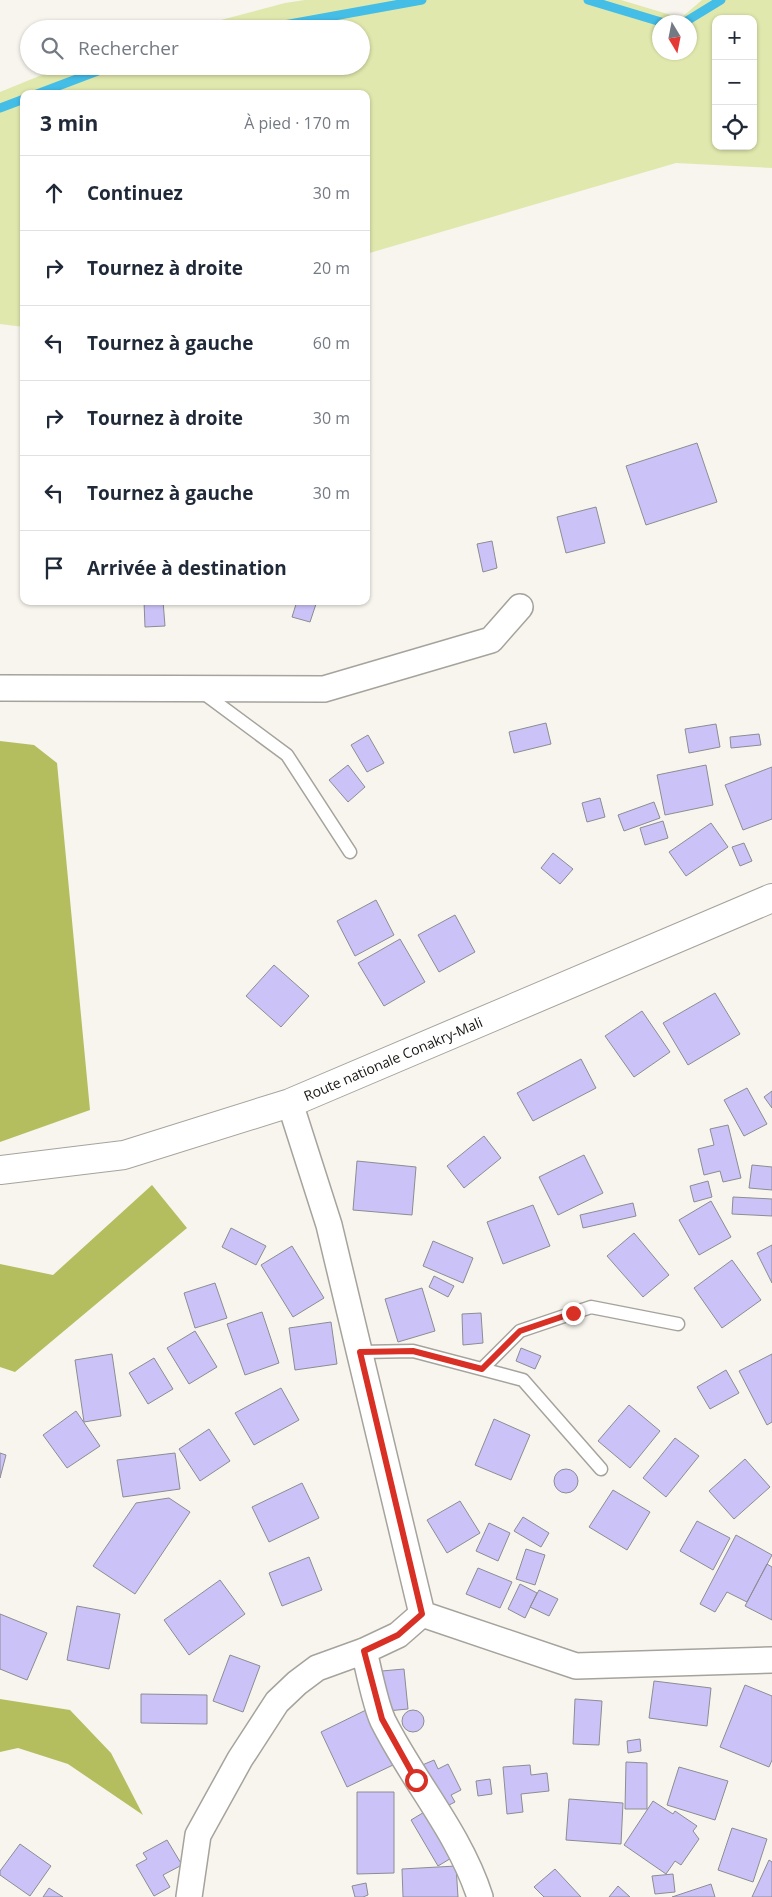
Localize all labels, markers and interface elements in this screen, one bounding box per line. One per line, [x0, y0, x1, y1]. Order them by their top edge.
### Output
north arrow [652, 15, 697, 60]
map controls [712, 15, 757, 150]
button: + [712, 15, 757, 60]
search box [20, 20, 370, 75]
icon: search [38, 34, 66, 62]
text: Rechercher [78, 35, 179, 61]
button: − [712, 60, 757, 105]
button: locate [712, 105, 757, 150]
text: 3 min [40, 109, 98, 137]
text: À pied · 170 m [244, 112, 350, 134]
icon: ahead [40, 179, 68, 207]
text: Continuez [87, 180, 183, 206]
text: 30 m [313, 182, 350, 204]
icon: right [40, 254, 68, 282]
text: Tournez à droite [87, 255, 243, 281]
text: 20 m [313, 257, 350, 279]
icon: left [40, 329, 68, 357]
text: Tournez à gauche [87, 330, 253, 356]
text: 60 m [313, 332, 350, 354]
icon: right [40, 404, 68, 432]
text: Tournez à droite [87, 405, 243, 431]
text: 30 m [313, 407, 350, 429]
icon: left [40, 479, 68, 507]
text: Tournez à gauche [87, 480, 253, 506]
text: 30 m [313, 482, 350, 504]
icon: arrive [40, 554, 68, 582]
text: Arrivée à destination [87, 555, 287, 581]
street label: Route nationale Conakry-Mali [301, 1012, 485, 1105]
route end [562, 1302, 585, 1325]
route start [405, 1769, 428, 1792]

